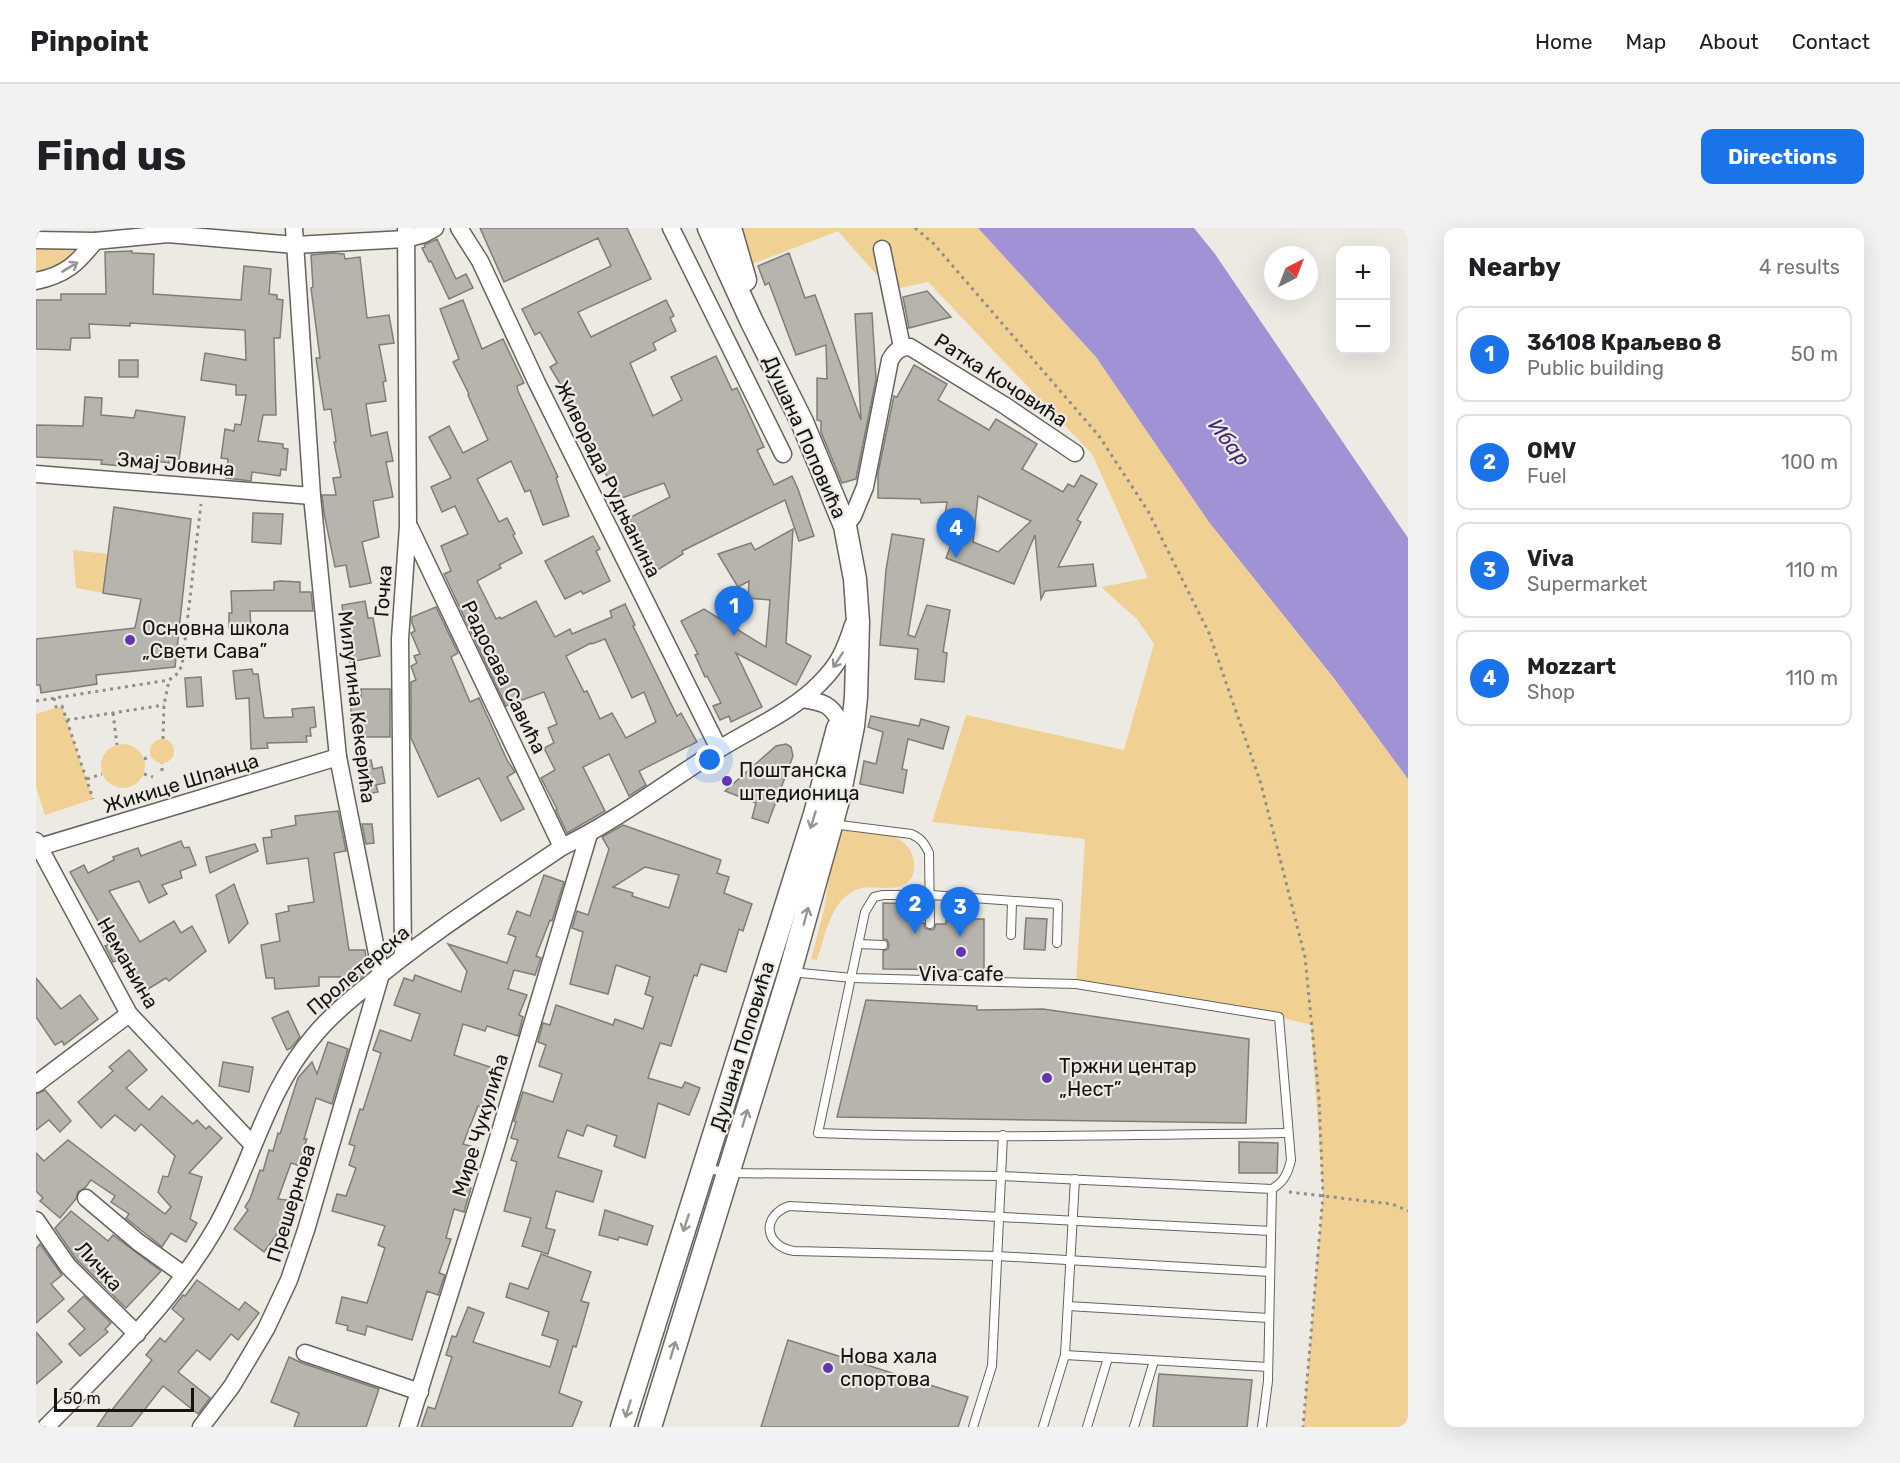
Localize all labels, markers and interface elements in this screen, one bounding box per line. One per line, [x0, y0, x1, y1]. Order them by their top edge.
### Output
text: Pinpoint [30, 25, 149, 58]
text: Home [1535, 29, 1592, 54]
text: Map [1625, 29, 1666, 54]
text: About [1699, 29, 1759, 54]
text: Contact [1792, 29, 1870, 54]
button: Directions [1701, 129, 1864, 184]
text: Find us [36, 131, 187, 181]
north arrow [1264, 246, 1318, 300]
map controls [1336, 246, 1390, 354]
button: + [1336, 246, 1390, 300]
text: Nearby [1468, 252, 1561, 283]
text: 4 results [1759, 255, 1840, 279]
one-way arrow [61, 261, 78, 273]
button: − [1336, 300, 1390, 354]
street label: Ратка Кочовића [930, 328, 1072, 432]
text: 36108 Краљево 8 [1527, 329, 1722, 356]
text: 1 [1485, 342, 1494, 366]
text: 50 m [1791, 342, 1838, 366]
street label: Душана Поповића [758, 352, 852, 522]
text: Public building [1527, 356, 1664, 380]
street label: Живорада Рудњанина [550, 377, 666, 581]
water label: Ибар [1204, 413, 1255, 471]
text: OMV [1527, 437, 1576, 464]
street label: Змај Јовина [116, 447, 236, 481]
text: 2 [1483, 450, 1496, 474]
text: 100 m [1781, 450, 1838, 474]
text: Fuel [1527, 464, 1567, 488]
pin: 4 [936, 508, 976, 558]
text: Viva [1527, 545, 1574, 572]
text: 3 [1483, 558, 1496, 582]
text: 110 m [1786, 558, 1838, 582]
street label: Гочка [369, 564, 397, 618]
text: Supermarket [1527, 572, 1647, 596]
pin: 1 [714, 586, 754, 636]
street label: Радосава Савића [456, 596, 552, 758]
street label: Милутина Кекерића [333, 610, 381, 804]
place label: Основна школа „Свети Сава” [142, 616, 290, 663]
marker: Основна школа „Свети Сава” [123, 633, 137, 647]
one-way arrow [831, 652, 844, 669]
text: Mozzart [1527, 653, 1616, 680]
text: 4 [1483, 666, 1496, 690]
text: 110 m [1786, 666, 1838, 690]
text: Shop [1527, 680, 1575, 704]
your location [695, 745, 724, 774]
street label: Жикице Шпанца [101, 748, 261, 818]
place label: Поштанска штедионица [739, 758, 860, 805]
marker: Поштанска штедионица [720, 774, 734, 788]
one-way arrow [807, 810, 818, 829]
pin: 2 [896, 884, 934, 934]
pin: 3 [940, 888, 980, 937]
one-way arrow [801, 907, 812, 926]
street label: Немањина [92, 913, 164, 1013]
street label: Пролетерска [302, 920, 414, 1020]
marker: Viva cafe [954, 945, 968, 959]
street label: Душана Поповића [705, 958, 779, 1134]
place label: Viva cafe [918, 962, 1004, 986]
street label: Мире Чукулића [447, 1051, 513, 1199]
place label: Тржни центар „Нест” [1059, 1054, 1197, 1101]
marker: Тржни центар „Нест” [1040, 1071, 1054, 1085]
one-way arrow [741, 1109, 752, 1128]
street label: Прешернова [262, 1141, 320, 1265]
one-way arrow [680, 1213, 691, 1232]
street label: Личка [70, 1236, 128, 1296]
one-way arrow [668, 1341, 679, 1360]
place label: Нова хала спортова [840, 1344, 937, 1391]
marker: Нова хала спортова [821, 1361, 835, 1375]
scale bar [54, 1385, 194, 1412]
text: 50 m [63, 1389, 101, 1408]
one-way arrow [621, 1399, 632, 1418]

